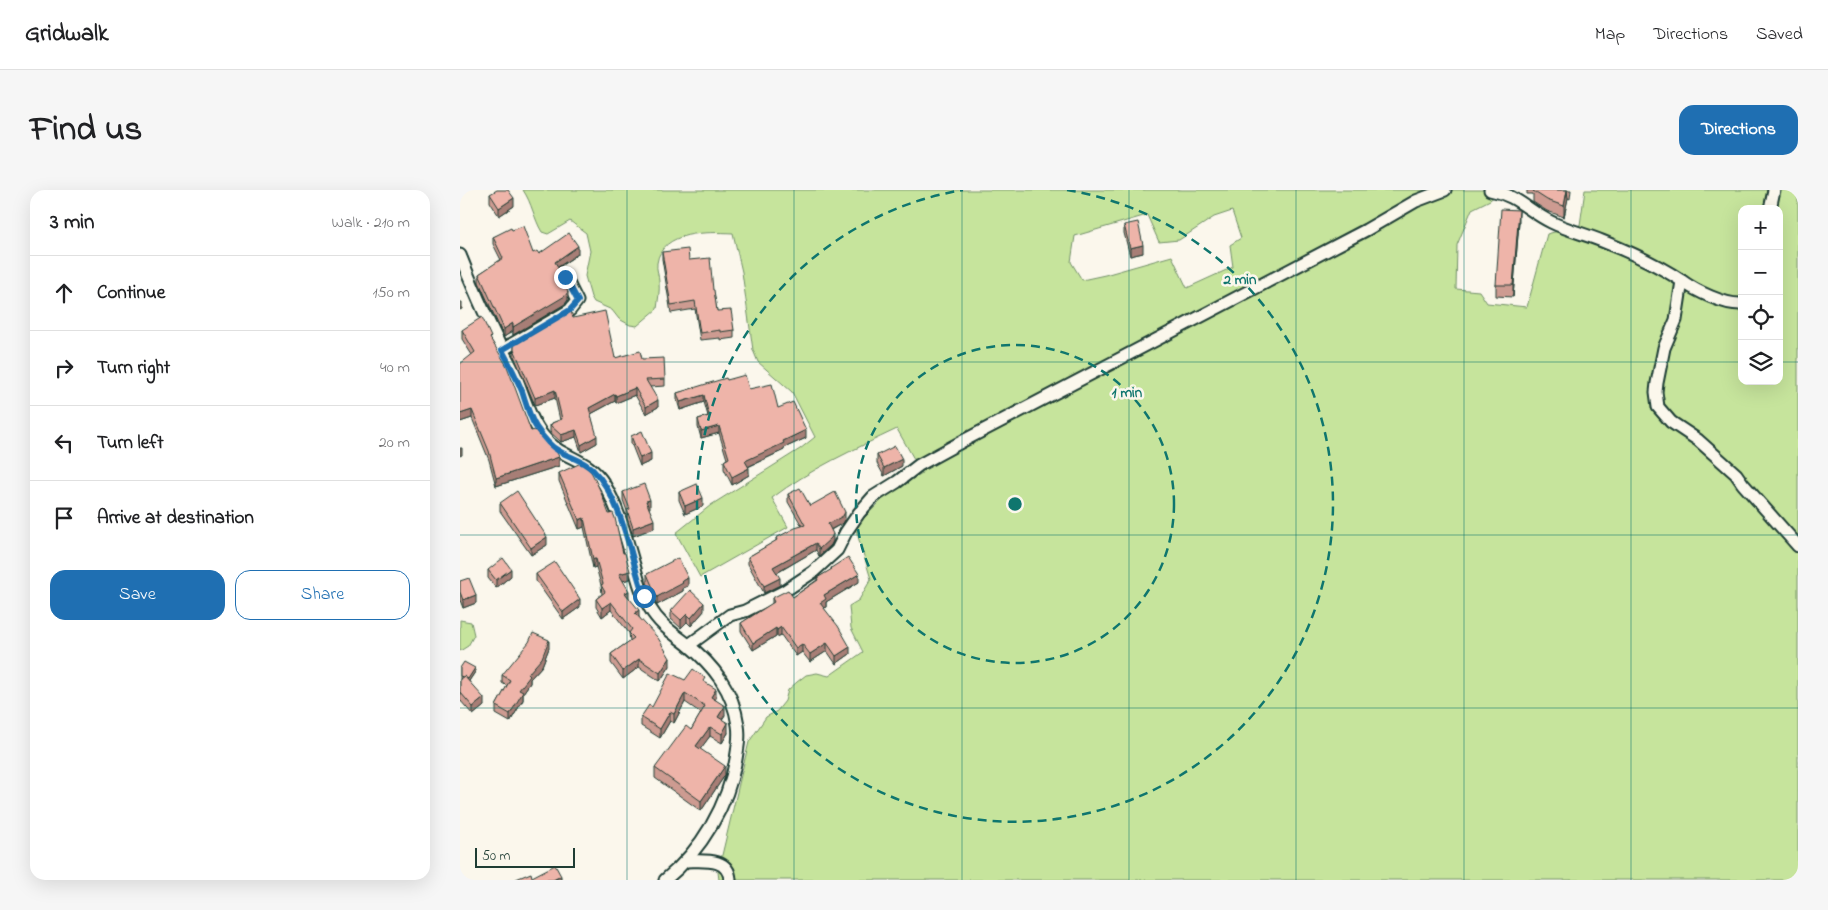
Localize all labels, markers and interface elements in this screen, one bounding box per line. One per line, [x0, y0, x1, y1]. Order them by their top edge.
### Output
text: Gridwalk [25, 17, 109, 52]
text: Map [1595, 22, 1625, 48]
text: Directions [1653, 22, 1728, 48]
text: Saved [1756, 22, 1803, 48]
text: Find us [30, 105, 142, 156]
button: Directions [1679, 105, 1798, 155]
map controls [1738, 205, 1783, 385]
button: + [1738, 205, 1783, 250]
text: 3 min [50, 208, 94, 238]
text: Walk · 210 m [331, 211, 410, 235]
button: − [1738, 250, 1783, 295]
route end [554, 266, 577, 289]
text: 2 min [1223, 269, 1257, 291]
icon: ahead [50, 279, 78, 307]
text: Continue [97, 280, 165, 307]
text: 150 m [372, 281, 410, 305]
button: locate [1738, 295, 1783, 340]
button: layers [1738, 340, 1783, 385]
icon: right [50, 354, 78, 382]
text: Turn right [97, 355, 170, 382]
text: 40 m [380, 356, 410, 380]
text: 1 min [1112, 382, 1143, 404]
icon: left [50, 429, 78, 457]
text: Turn left [97, 430, 164, 457]
text: 20 m [379, 431, 410, 455]
centre of rings [1006, 495, 1024, 513]
icon: arrive [50, 504, 78, 532]
text: Arrive at destination [97, 505, 254, 532]
button: Save [50, 570, 225, 620]
button: Share [235, 570, 410, 620]
route start [633, 585, 656, 608]
scale bar [475, 845, 575, 868]
text: 50 m [482, 846, 510, 867]

